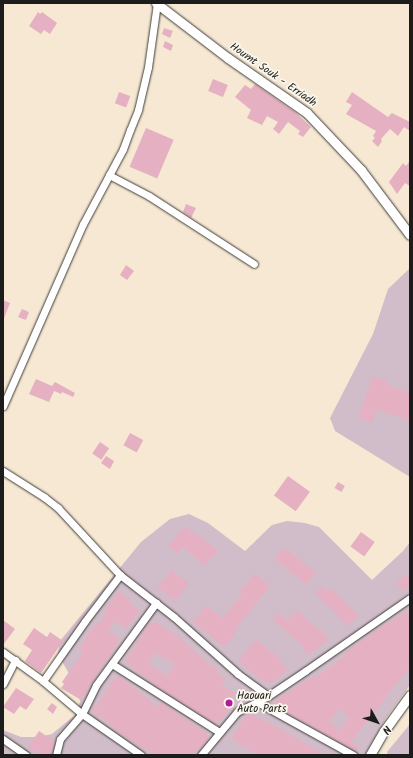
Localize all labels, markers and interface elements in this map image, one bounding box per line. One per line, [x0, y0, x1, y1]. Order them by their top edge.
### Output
street label: Houmt Souk - Erriadh [227, 40, 319, 110]
place label: Haouari Auto Parts [237, 690, 286, 716]
marker: Haouari Auto Parts [224, 698, 234, 708]
north arrow [357, 702, 397, 742]
text: N [377, 721, 395, 738]

